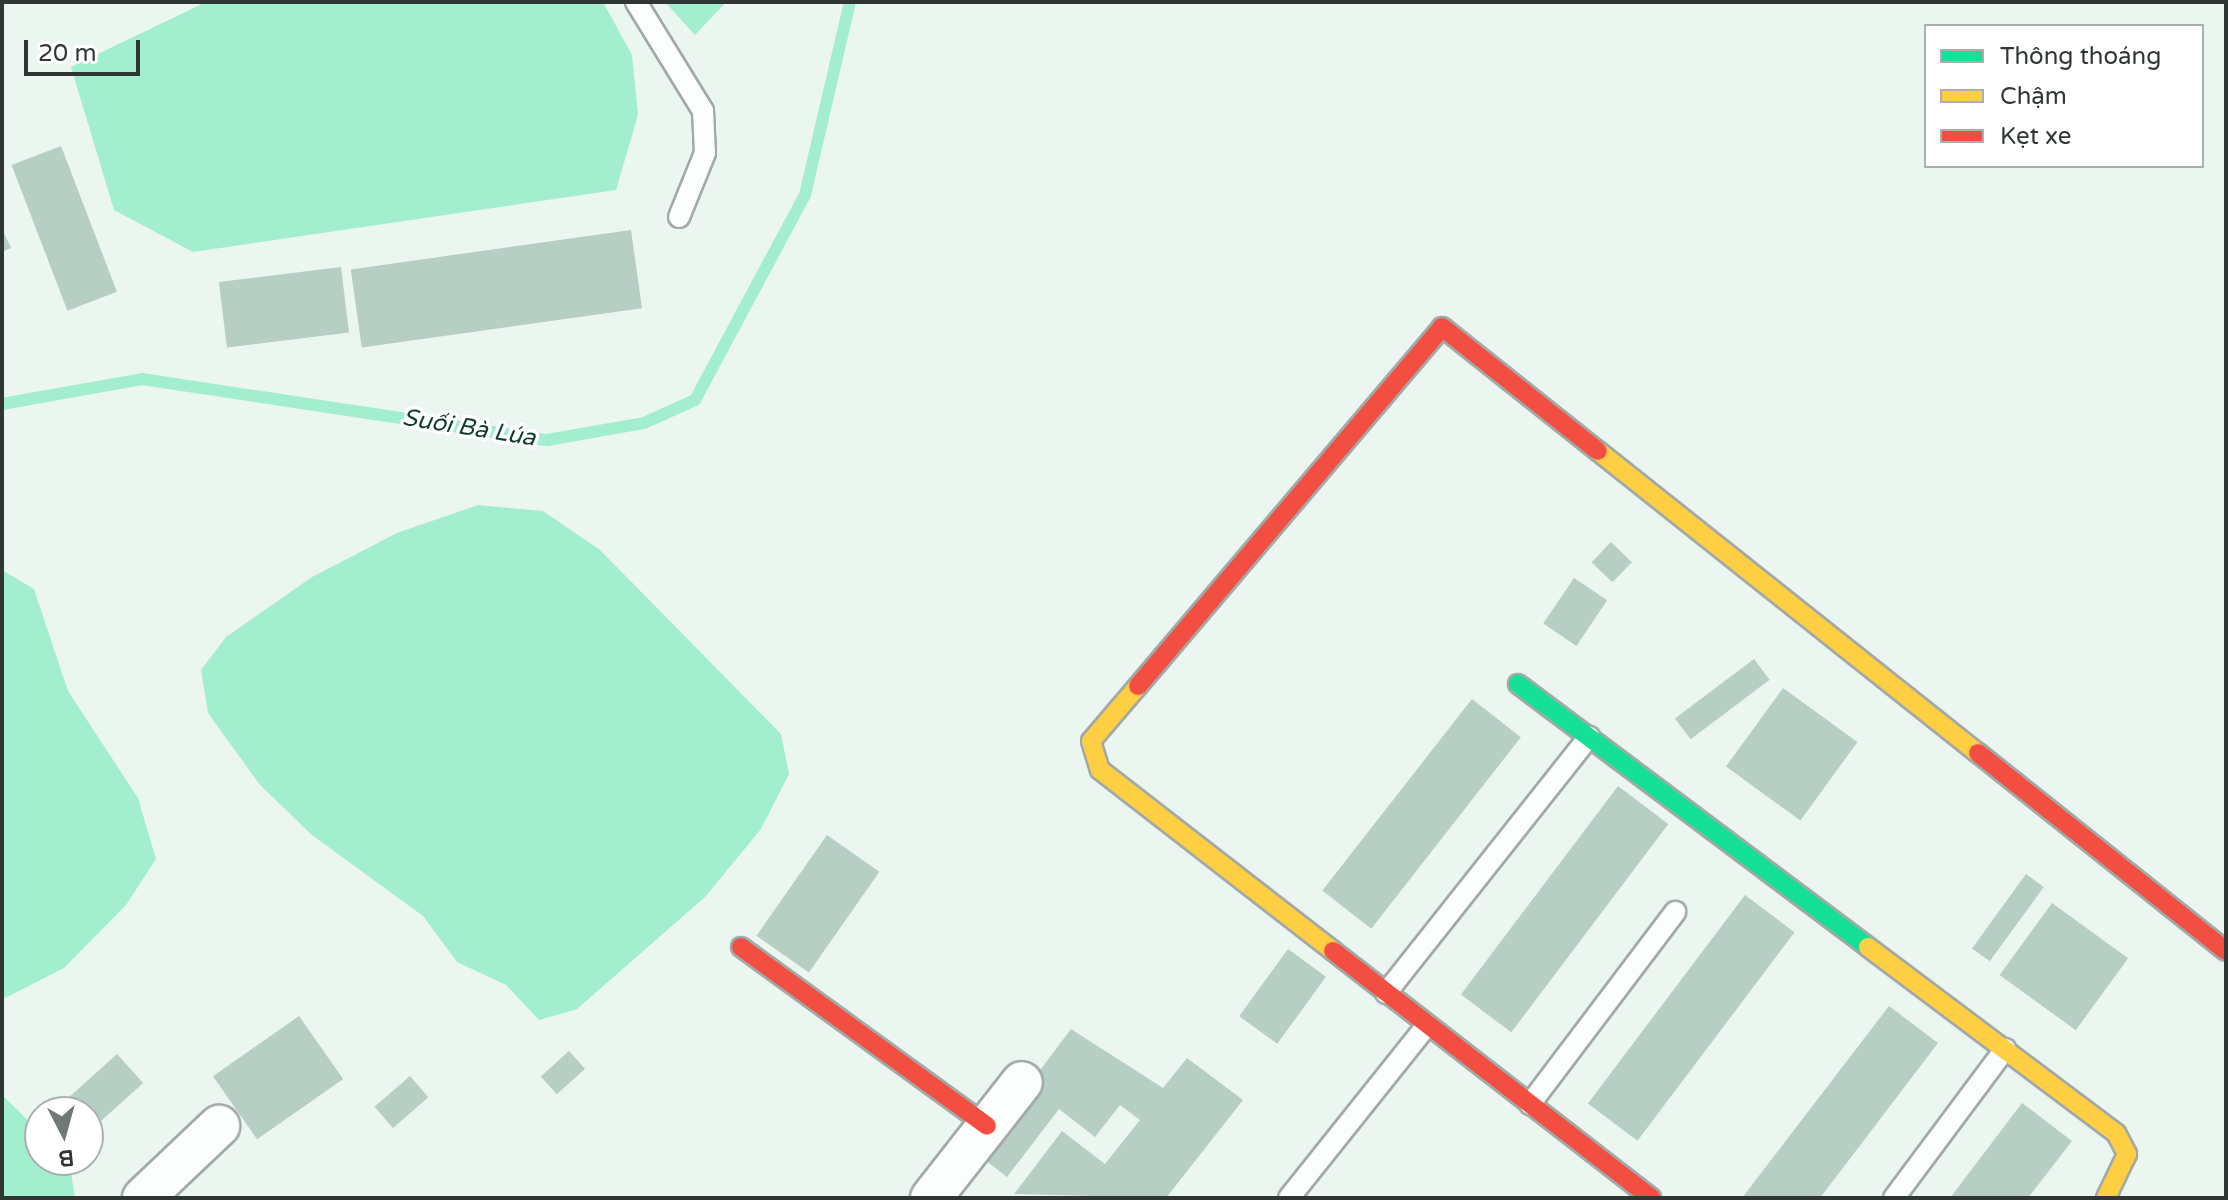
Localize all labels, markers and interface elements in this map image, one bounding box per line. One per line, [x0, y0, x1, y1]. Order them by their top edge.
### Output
scale bar [28, 24, 144, 74]
legend [1924, 24, 2204, 168]
text: 20 m [38, 39, 96, 68]
text: Thông thoáng [2000, 42, 2161, 71]
text: Chậm [2000, 82, 2067, 111]
text: Kẹt xe [2000, 122, 2071, 151]
water label: Suối Bà Lúa [400, 403, 538, 453]
north arrow [24, 1096, 104, 1176]
text: B [57, 1144, 75, 1172]

